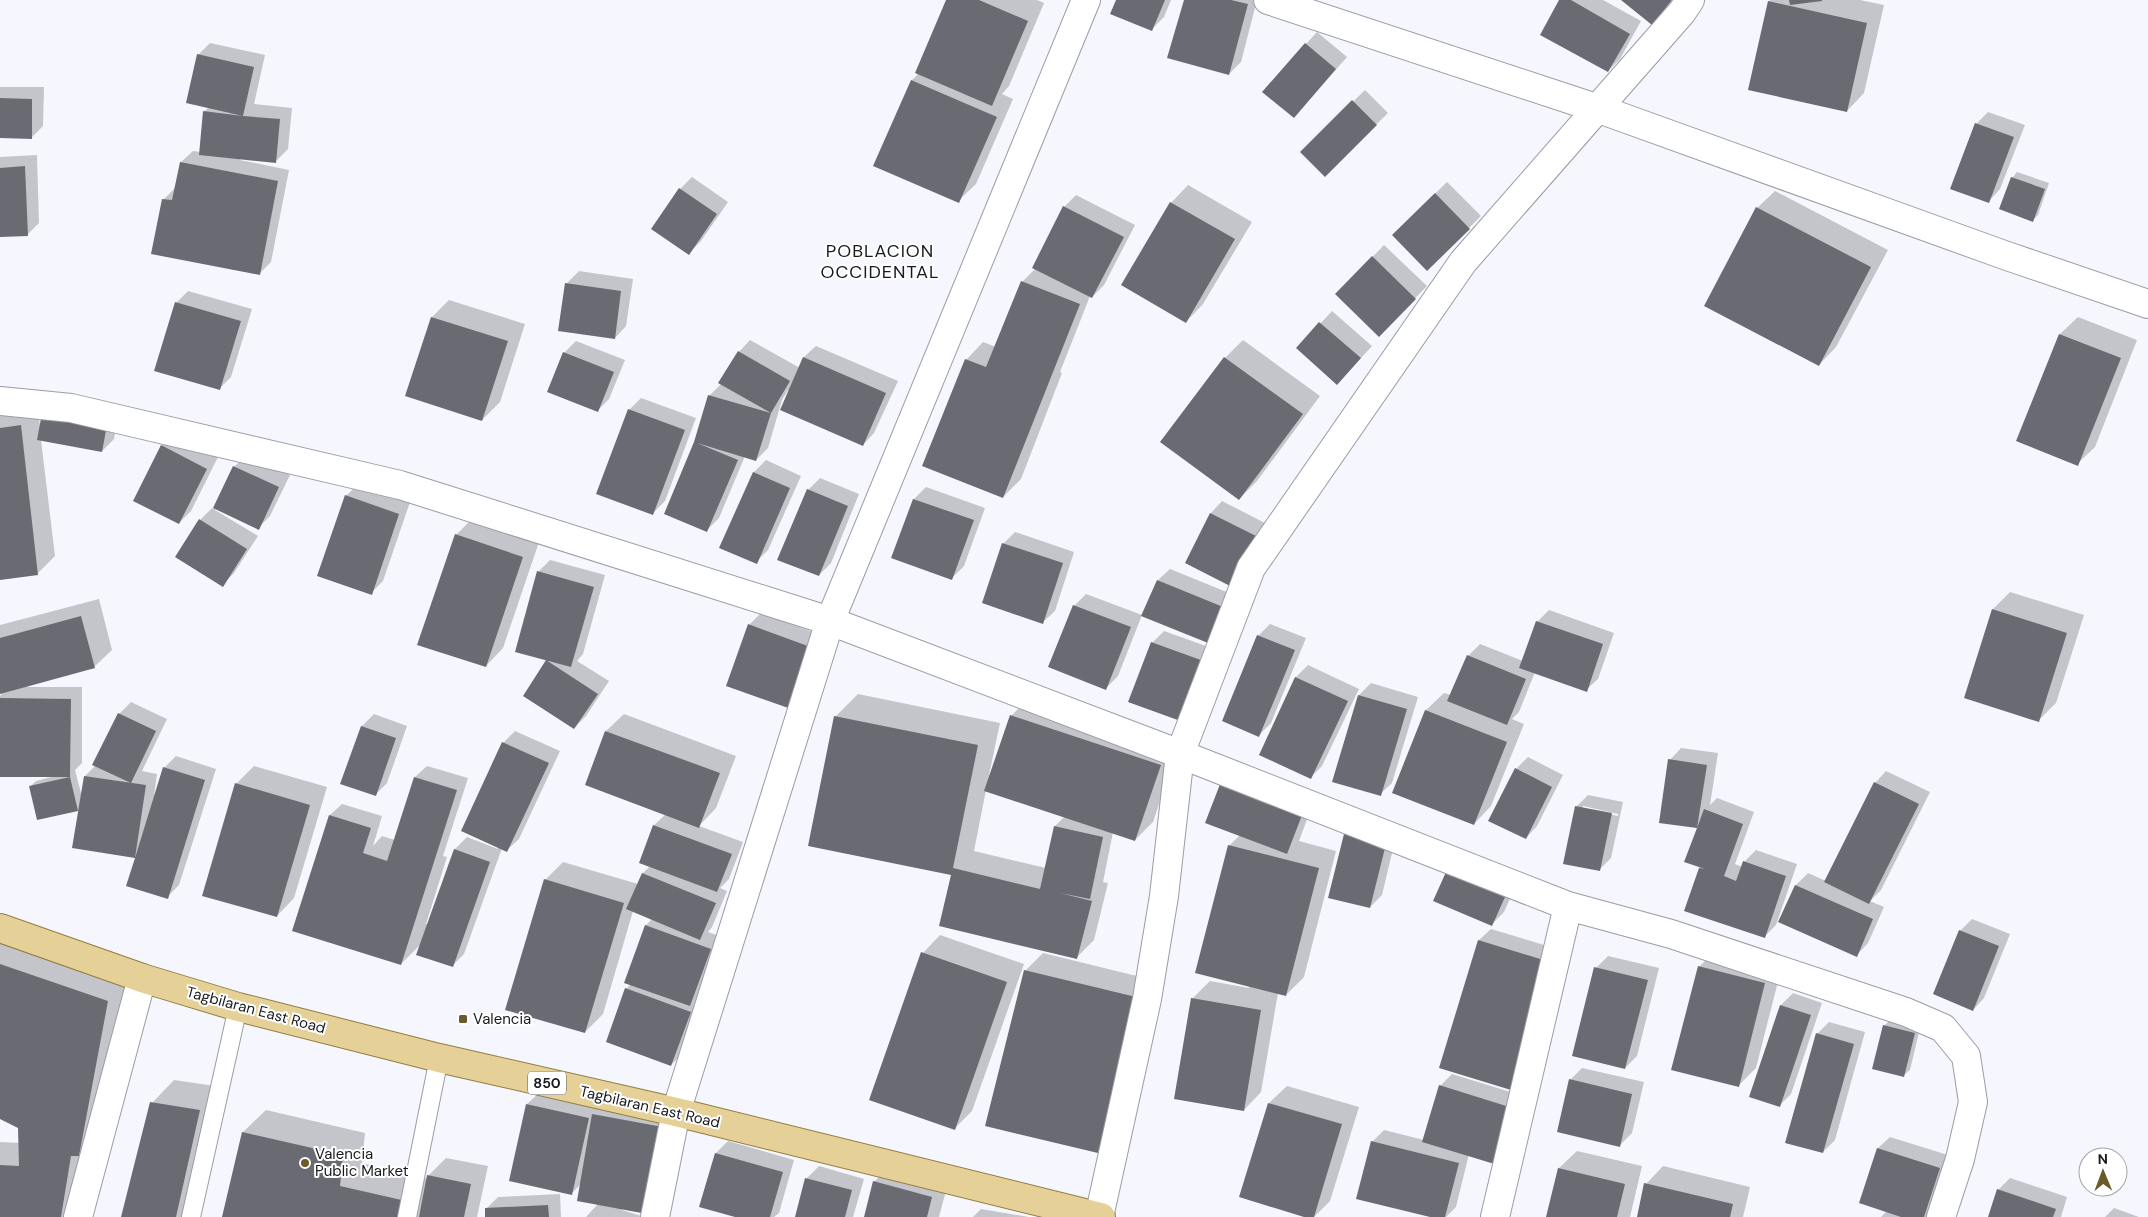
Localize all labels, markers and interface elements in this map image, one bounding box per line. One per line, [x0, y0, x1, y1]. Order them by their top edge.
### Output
district label: POBLACION OCCIDENTAL [820, 239, 940, 284]
street label: Tagbilaran East Road [184, 982, 328, 1038]
place label: Valencia [473, 1009, 531, 1029]
marker: Valencia [457, 1013, 469, 1025]
road number: 850 [528, 1072, 566, 1094]
street label: Tagbilaran East Road [578, 1081, 722, 1133]
place label: Valencia Public Market [315, 1144, 409, 1181]
north arrow [2078, 1147, 2128, 1197]
text: N [2098, 1150, 2108, 1168]
marker: Valencia Public Market [299, 1157, 311, 1169]

